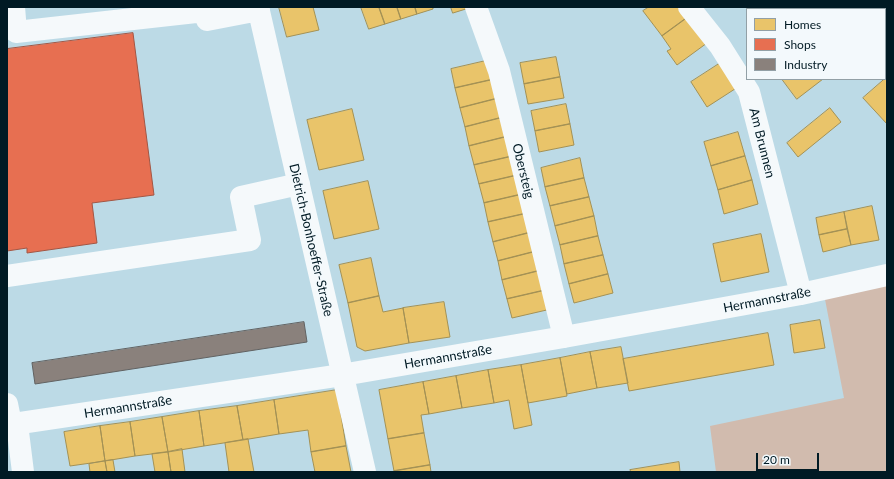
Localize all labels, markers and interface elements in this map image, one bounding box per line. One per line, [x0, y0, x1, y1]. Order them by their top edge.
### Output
legend [746, 8, 886, 80]
text: Homes [784, 17, 821, 32]
text: Shops [784, 37, 816, 52]
text: Industry [784, 57, 827, 72]
street label: Am Brunnen [746, 106, 778, 180]
street label: Obersteig [509, 142, 537, 200]
street label: Dietrich-Bonhoeffer-Straße [286, 162, 336, 318]
street label: Hermannstraße [722, 284, 812, 316]
street label: Hermannstraße [403, 342, 493, 372]
street label: Hermannstraße [83, 392, 173, 422]
scale bar [758, 445, 821, 471]
text: 20 m [763, 452, 790, 467]

